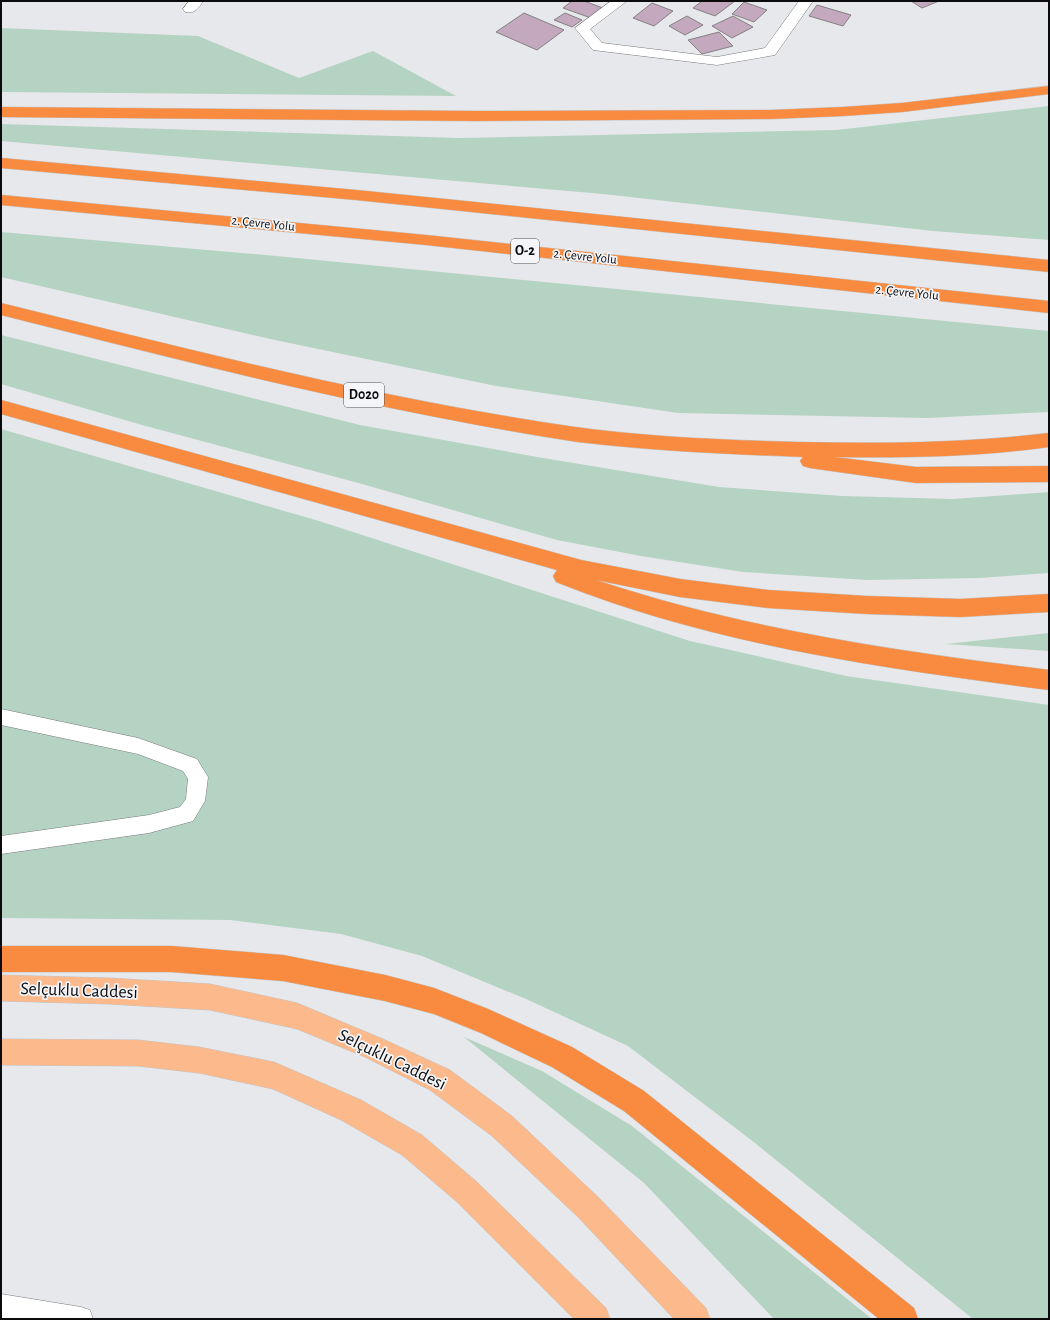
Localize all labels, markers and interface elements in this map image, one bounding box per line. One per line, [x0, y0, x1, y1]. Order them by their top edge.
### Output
street label: 2. Çevre Yolu [231, 214, 296, 234]
road number: O-2 [511, 239, 539, 263]
street label: 2. Çevre Yolu [553, 247, 618, 267]
street label: 2. Çevre Yolu [875, 283, 940, 303]
road number: D020 [344, 383, 384, 407]
street label: Selçuklu Caddesi [20, 980, 138, 1002]
street label: Selçuklu Caddesi [335, 1026, 449, 1094]

